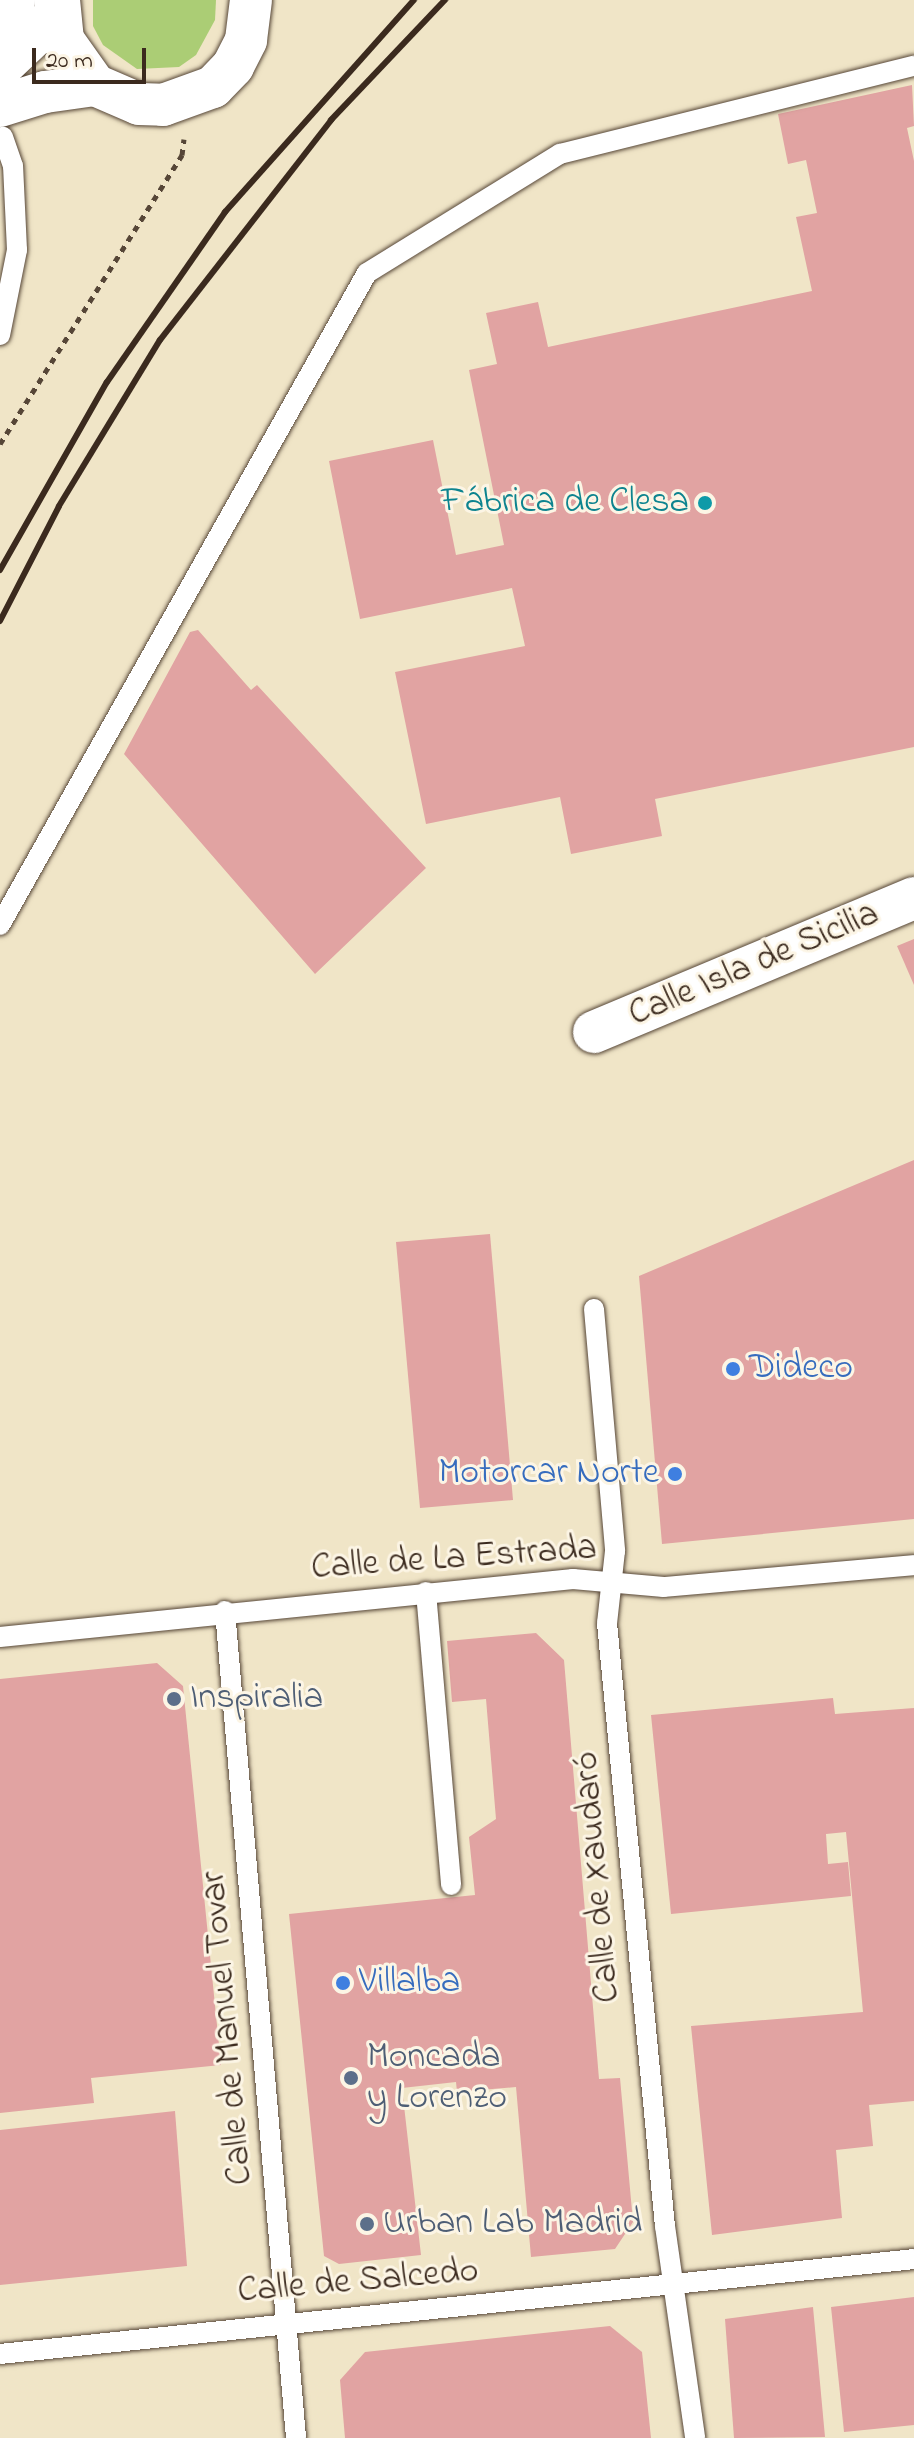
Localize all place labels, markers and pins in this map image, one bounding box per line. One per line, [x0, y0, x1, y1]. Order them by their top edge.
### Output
place label: Fábrica de Clesa [441, 481, 689, 525]
marker: Fábrica de Clesa [696, 494, 714, 512]
place label: Dideco [749, 1347, 853, 1391]
marker: Dideco [724, 1360, 742, 1378]
place label: Motorcar Norte [438, 1452, 659, 1496]
marker: Motorcar Norte [666, 1465, 684, 1483]
place label: Inspiralia [190, 1677, 323, 1721]
marker: Inspiralia [165, 1690, 183, 1708]
place label: Villalba [359, 1961, 460, 2005]
marker: Villalba [334, 1974, 352, 1992]
place label: Moncada y Lorenzo [367, 2035, 507, 2120]
marker: Moncada y Lorenzo [342, 2069, 360, 2087]
place label: Urban Lab Madrid [383, 2202, 642, 2246]
marker: Urban Lab Madrid [358, 2215, 376, 2233]

